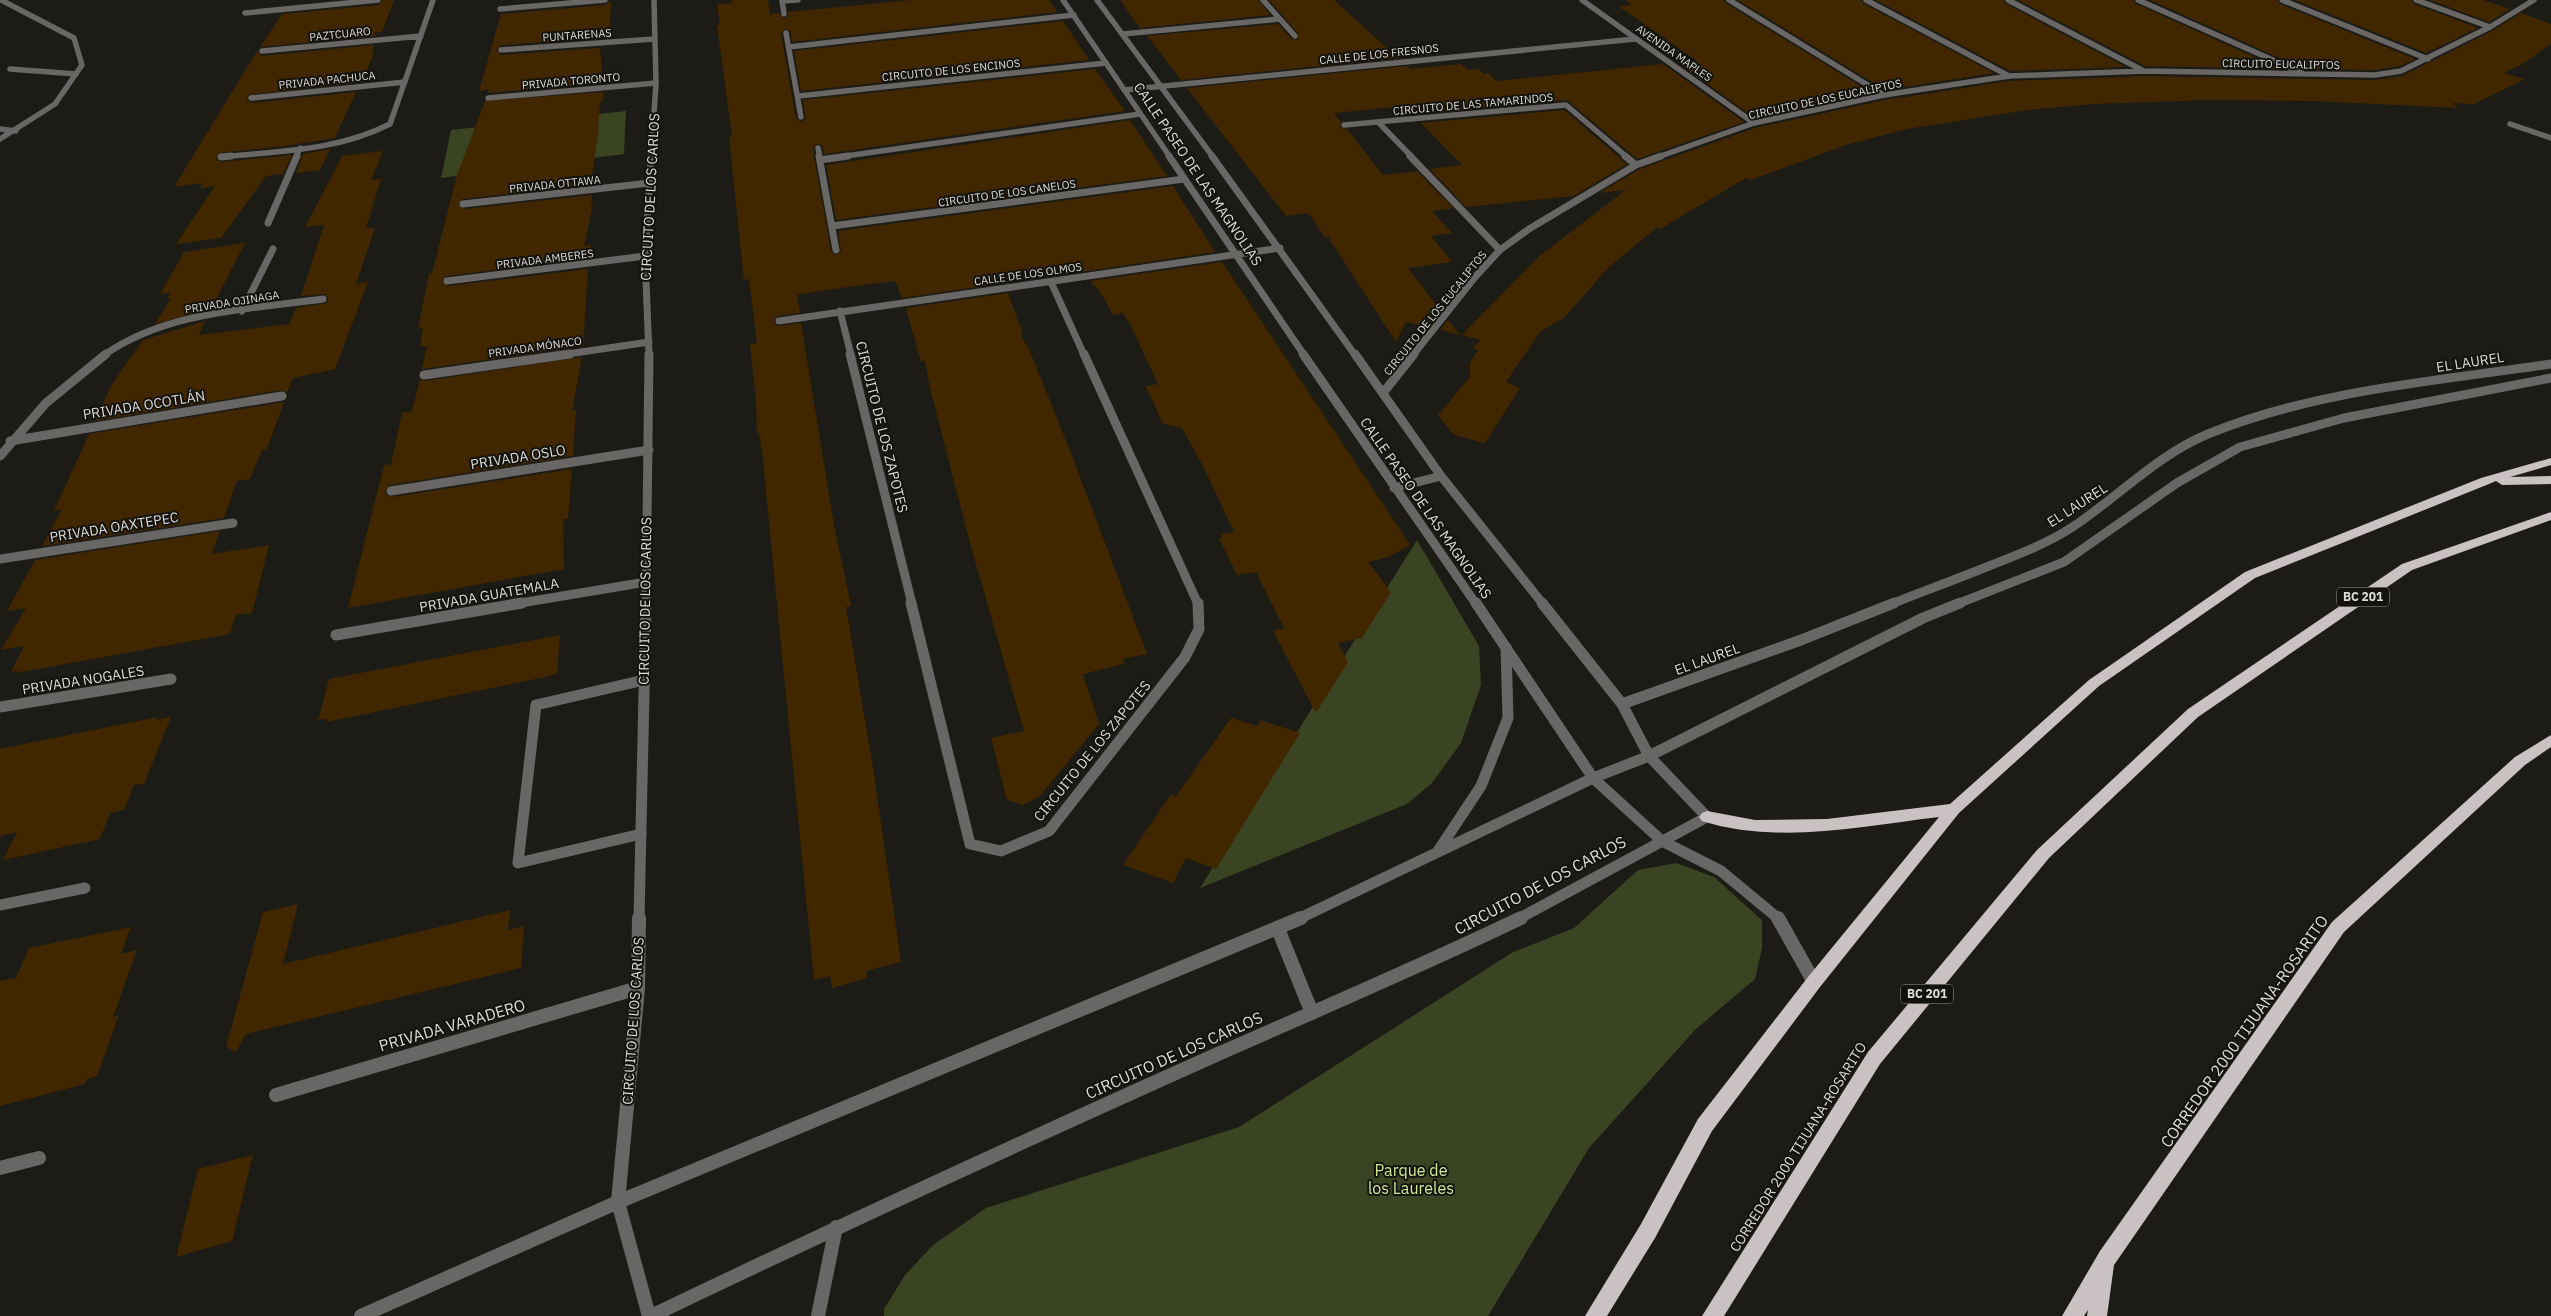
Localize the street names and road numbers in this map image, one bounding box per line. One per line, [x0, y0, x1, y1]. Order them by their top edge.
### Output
street label: AVENIDA MAPLES [1633, 22, 1715, 84]
street label: PAZTCUARO [309, 24, 372, 44]
street label: PUNTARENAS [542, 26, 612, 44]
street label: CALLE DE LOS FRESNOS [1318, 41, 1440, 67]
street label: CIRCUITO DE LOS ENCINOS [881, 56, 1021, 84]
street label: CIRCUITO EUCALIPTOS [2222, 56, 2340, 72]
street label: PRIVADA PACHUCA [278, 68, 376, 92]
street label: PRIVADA TORONTO [521, 70, 621, 92]
street label: CIRCUITO DE LOS EUCALIPTOS [1747, 76, 1903, 122]
street label: CALLE PASEO DE LAS MAGNOLIAS [1130, 79, 1266, 269]
street label: CIRCUITO DE LAS TAMARINDOS [1392, 90, 1554, 118]
street label: CIRCUITO DE LOS CARLOS [637, 113, 663, 281]
street label: PRIVADA OTTAWA [509, 172, 601, 196]
street label: CIRCUITO DE LOS CANELOS [937, 176, 1077, 210]
street label: PRIVADA AMBERES [496, 246, 594, 272]
street label: CIRCUITO DE LOS EUCALIPTOS [1380, 248, 1490, 378]
street label: CALLE DE LOS OLMOS [973, 260, 1083, 288]
street label: PRIVADA OJINAGA [184, 288, 280, 316]
street label: PRIVADA MÓNACO [487, 333, 583, 360]
street label: CIRCUITO DE LOS ZAPOTES [852, 339, 912, 515]
street label: EL LAUREL [2435, 348, 2505, 376]
street label: PRIVADA OCOTLÁN [81, 385, 206, 424]
street label: CALLE PASEO DE LAS MAGNOLIAS [1356, 414, 1496, 602]
street label: PRIVADA OSLO [469, 441, 567, 473]
street label: EL LAUREL [2044, 479, 2110, 531]
street label: PRIVADA OAXTEPEC [48, 508, 180, 546]
street label: CIRCUITO DE LOS CARLOS [635, 517, 655, 685]
street label: PRIVADA GUATEMALA [418, 574, 560, 616]
road number: BC 201 [2337, 588, 2389, 606]
street label: EL LAUREL [1672, 639, 1742, 679]
street label: PRIVADA NOGALES [21, 661, 145, 699]
street label: CIRCUITO DE LOS ZAPOTES [1030, 677, 1154, 825]
street label: CIRCUITO DE LOS CARLOS [1451, 831, 1629, 939]
street label: CORREDOR 2000 TIJUANA-ROSARITO [2156, 911, 2332, 1151]
street label: CIRCUITO DE LOS CARLOS [618, 937, 648, 1105]
road number: BC 201 [1901, 984, 1953, 1004]
street label: PRIVADA VARADERO [376, 994, 528, 1056]
street label: CIRCUITO DE LOS CARLOS [1082, 1007, 1266, 1103]
street label: CORREDOR 2000 TIJUANA-ROSARITO [1726, 1039, 1870, 1255]

